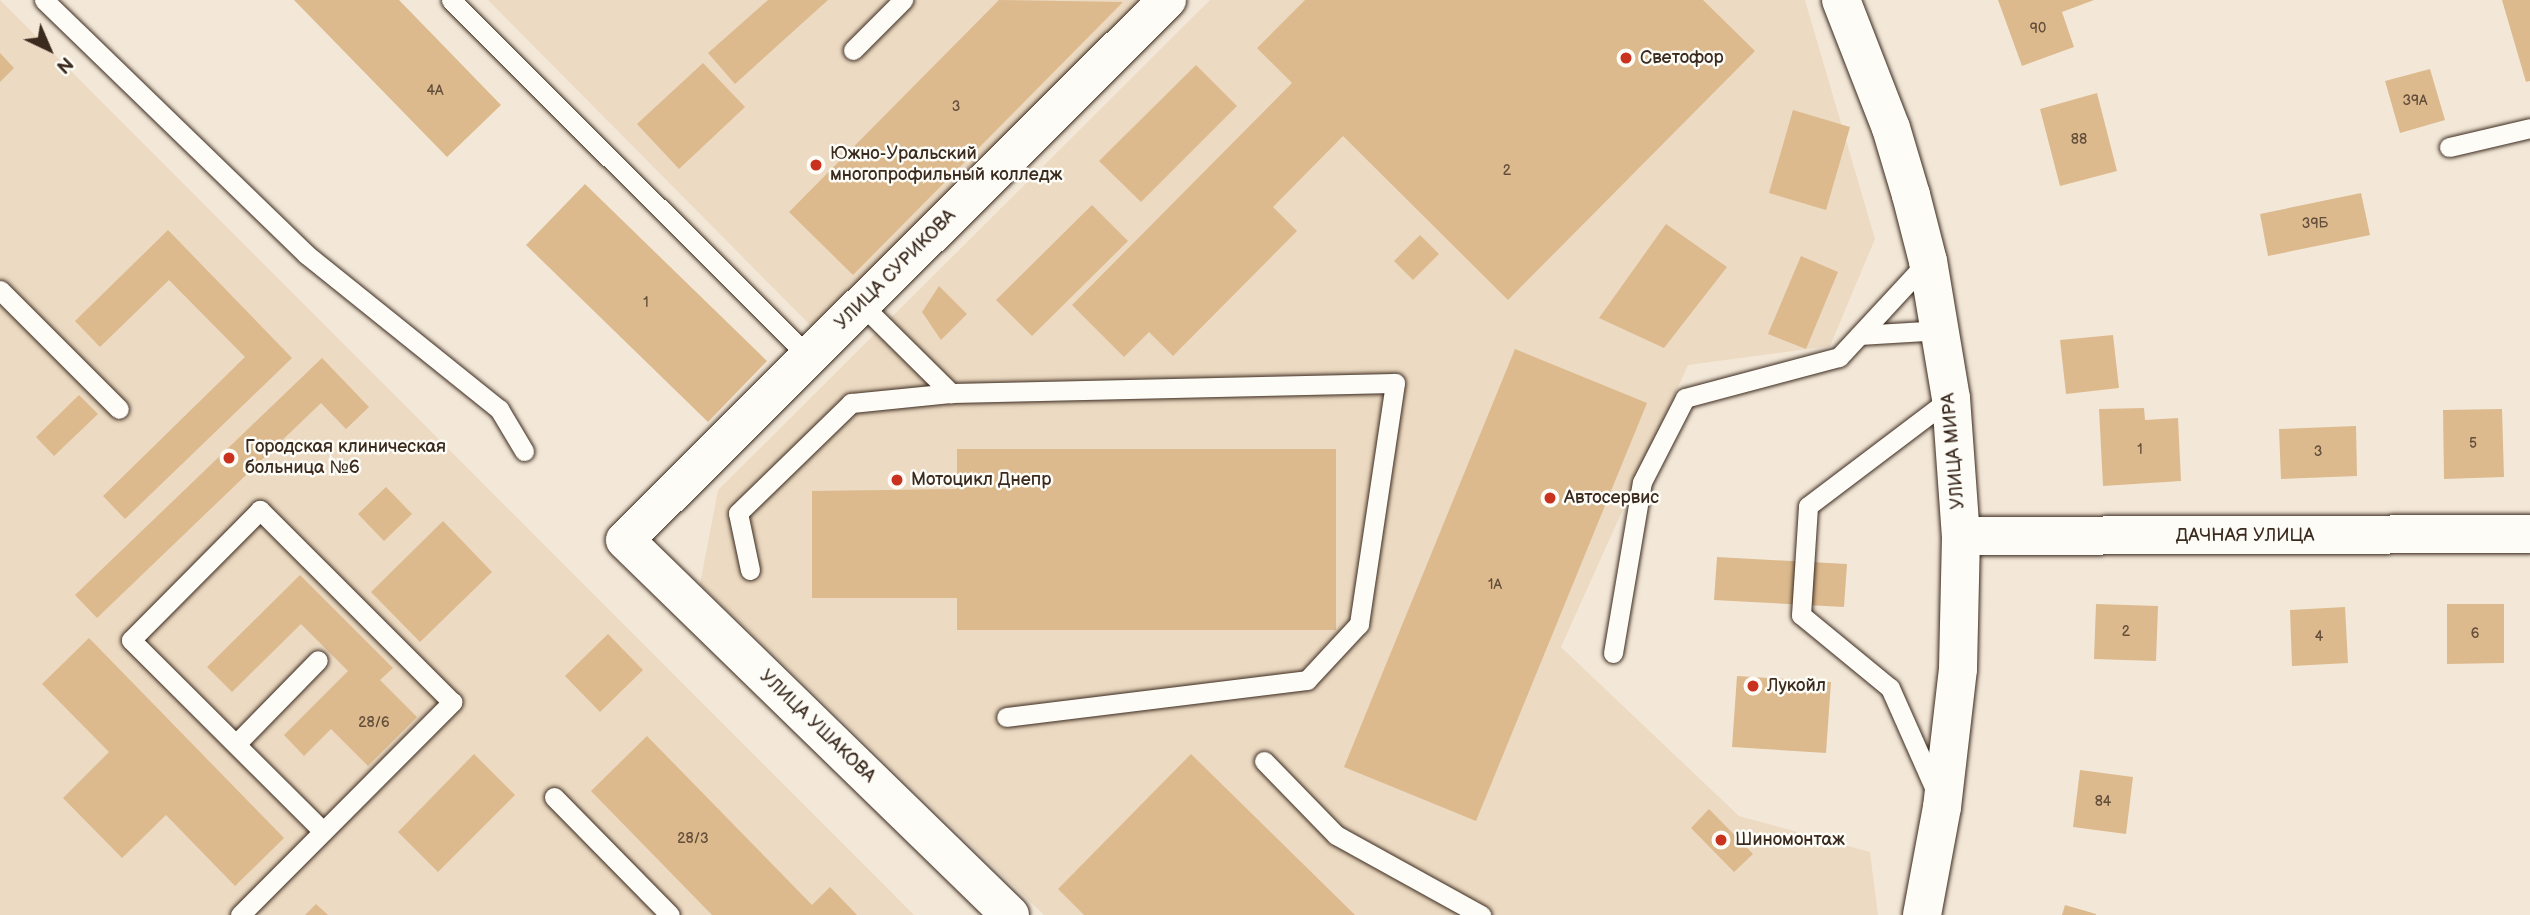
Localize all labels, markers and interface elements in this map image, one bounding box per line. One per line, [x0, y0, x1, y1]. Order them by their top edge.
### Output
north arrow [14, 14, 84, 84]
house number: 90 [2030, 21, 2046, 37]
place label: Светофор [1640, 47, 1724, 69]
marker: Светофор [1618, 50, 1634, 66]
text: N [51, 51, 77, 78]
house number: 4А [426, 83, 444, 99]
house number: 39А [2402, 93, 2428, 109]
house number: 3 [952, 99, 960, 115]
house number: 88 [2071, 132, 2087, 148]
place label: Южно-Уральский многопрофильный колледж [830, 144, 1062, 186]
marker: Южно-Уральский многопрофильный колледж [808, 157, 824, 173]
house number: 2 [1503, 163, 1511, 179]
street label: УЛИЦА СУРИКОВА [831, 205, 961, 335]
house number: 39Б [2302, 216, 2328, 232]
house number: 1 [643, 295, 649, 311]
street label: УЛИЦА МИРА [1938, 392, 1970, 510]
house number: 5 [2469, 436, 2477, 452]
place label: Городская клиническая больница №6 [245, 437, 446, 480]
house number: 1 [2137, 442, 2143, 458]
house number: 3 [2314, 444, 2322, 460]
marker: Городская клиническая больница №6 [219, 448, 239, 468]
place label: Мотоцикл Днепр [911, 469, 1051, 491]
marker: Мотоцикл Днепр [889, 472, 905, 488]
place label: Автосервис [1564, 487, 1659, 509]
marker: Автосервис [1542, 490, 1558, 506]
street label: ДАЧНАЯ УЛИЦА [2176, 525, 2314, 547]
house number: 1А [1488, 577, 1502, 593]
house number: 2 [2122, 624, 2130, 640]
house number: 6 [2471, 626, 2479, 642]
house number: 4 [2315, 629, 2323, 645]
street label: УЛИЦА УШАКОВА [755, 666, 879, 788]
place label: Лукойл [1767, 675, 1826, 697]
marker: Лукойл [1745, 678, 1761, 694]
house number: 28/6 [358, 715, 390, 731]
house number: 84 [2095, 794, 2111, 810]
place label: Шиномонтаж [1735, 829, 1845, 851]
house number: 28/3 [677, 831, 709, 847]
marker: Шиномонтаж [1713, 832, 1729, 848]

